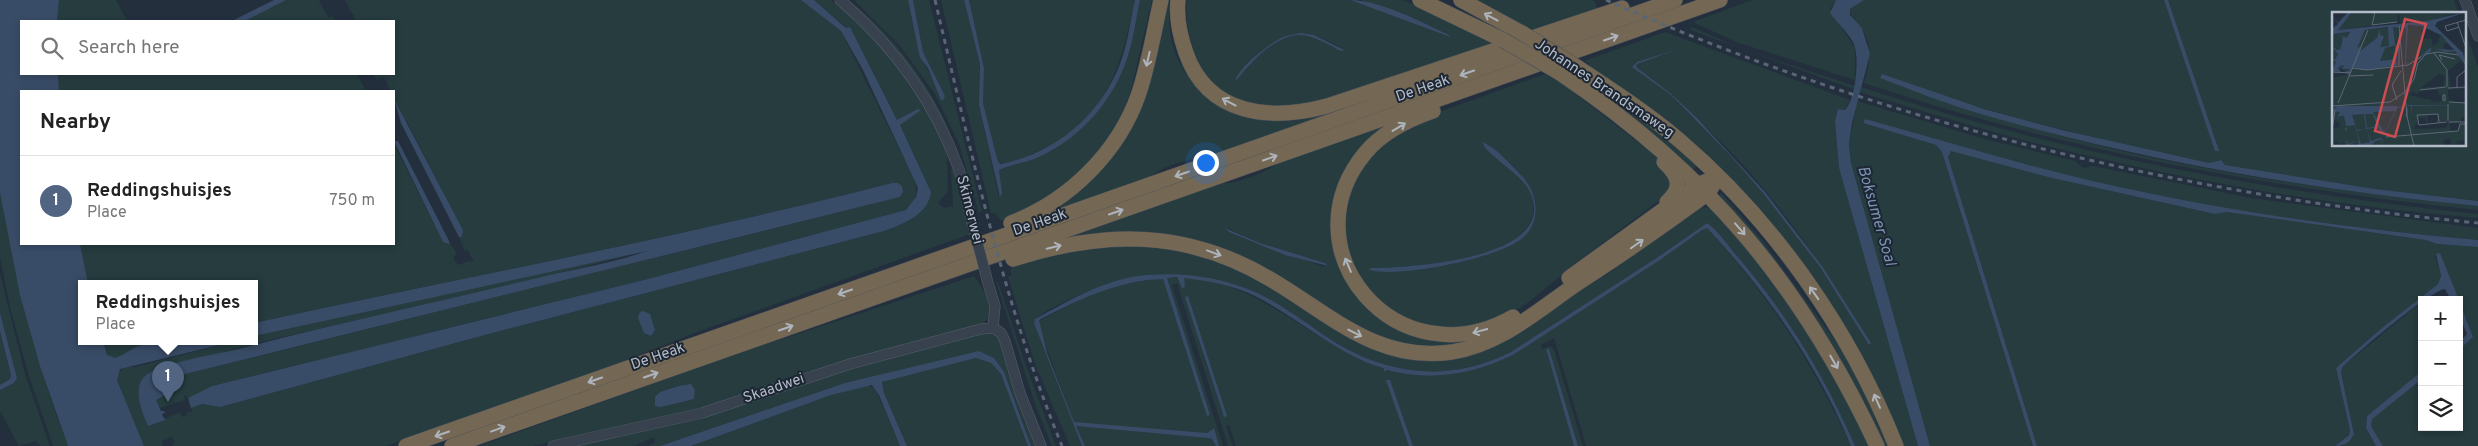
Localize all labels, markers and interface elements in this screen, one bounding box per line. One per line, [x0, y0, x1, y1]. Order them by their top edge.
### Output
one-way arrow [1485, 11, 1499, 21]
inset map [2332, 12, 2466, 146]
search box [20, 20, 395, 75]
one-way arrow [1603, 33, 1618, 42]
icon: search [38, 34, 66, 62]
street label: Johannes Brandsmaweg [1531, 35, 1677, 143]
text: Search here [78, 36, 180, 60]
one-way arrow [1143, 51, 1152, 67]
one-way arrow [1460, 69, 1475, 78]
street label: De Heak [1393, 71, 1453, 107]
one-way arrow [1221, 97, 1236, 107]
text: Nearby [40, 109, 111, 136]
one-way arrow [1391, 122, 1405, 132]
your location [1193, 150, 1219, 176]
one-way arrow [1261, 153, 1277, 162]
water label: Boksumer Soal [1852, 164, 1900, 269]
one-way arrow [1174, 169, 1190, 179]
street label: Skimerwei [951, 174, 987, 246]
text: Reddingshuisjes [87, 179, 232, 203]
text: 1 [53, 191, 59, 211]
text: 750 m [329, 191, 375, 211]
text: Place [87, 203, 127, 223]
street label: De Heak [1010, 205, 1070, 241]
one-way arrow [1108, 207, 1123, 216]
one-way arrow [1734, 223, 1746, 236]
one-way arrow [1630, 239, 1644, 249]
one-way arrow [1045, 242, 1061, 251]
one-way arrow [1205, 249, 1221, 258]
one-way arrow [1342, 258, 1352, 273]
popup [78, 280, 258, 345]
one-way arrow [1809, 286, 1819, 300]
one-way arrow [838, 288, 853, 297]
text: Reddingshuisjes [96, 291, 240, 315]
map controls [2418, 296, 2463, 431]
button: + [2418, 296, 2463, 341]
text: Place [96, 315, 135, 335]
one-way arrow [778, 323, 793, 332]
one-way arrow [1472, 327, 1488, 336]
one-way arrow [1347, 328, 1362, 338]
street label: De Heak [628, 339, 688, 375]
button: − [2418, 341, 2463, 386]
one-way arrow [1829, 354, 1839, 369]
pin: 1 [152, 361, 184, 402]
one-way arrow [643, 370, 659, 380]
street label: Skaadwei [741, 370, 807, 408]
one-way arrow [587, 375, 603, 385]
button: layers [2418, 386, 2463, 431]
one-way arrow [1871, 394, 1881, 409]
one-way arrow [490, 424, 505, 433]
one-way arrow [434, 430, 450, 439]

